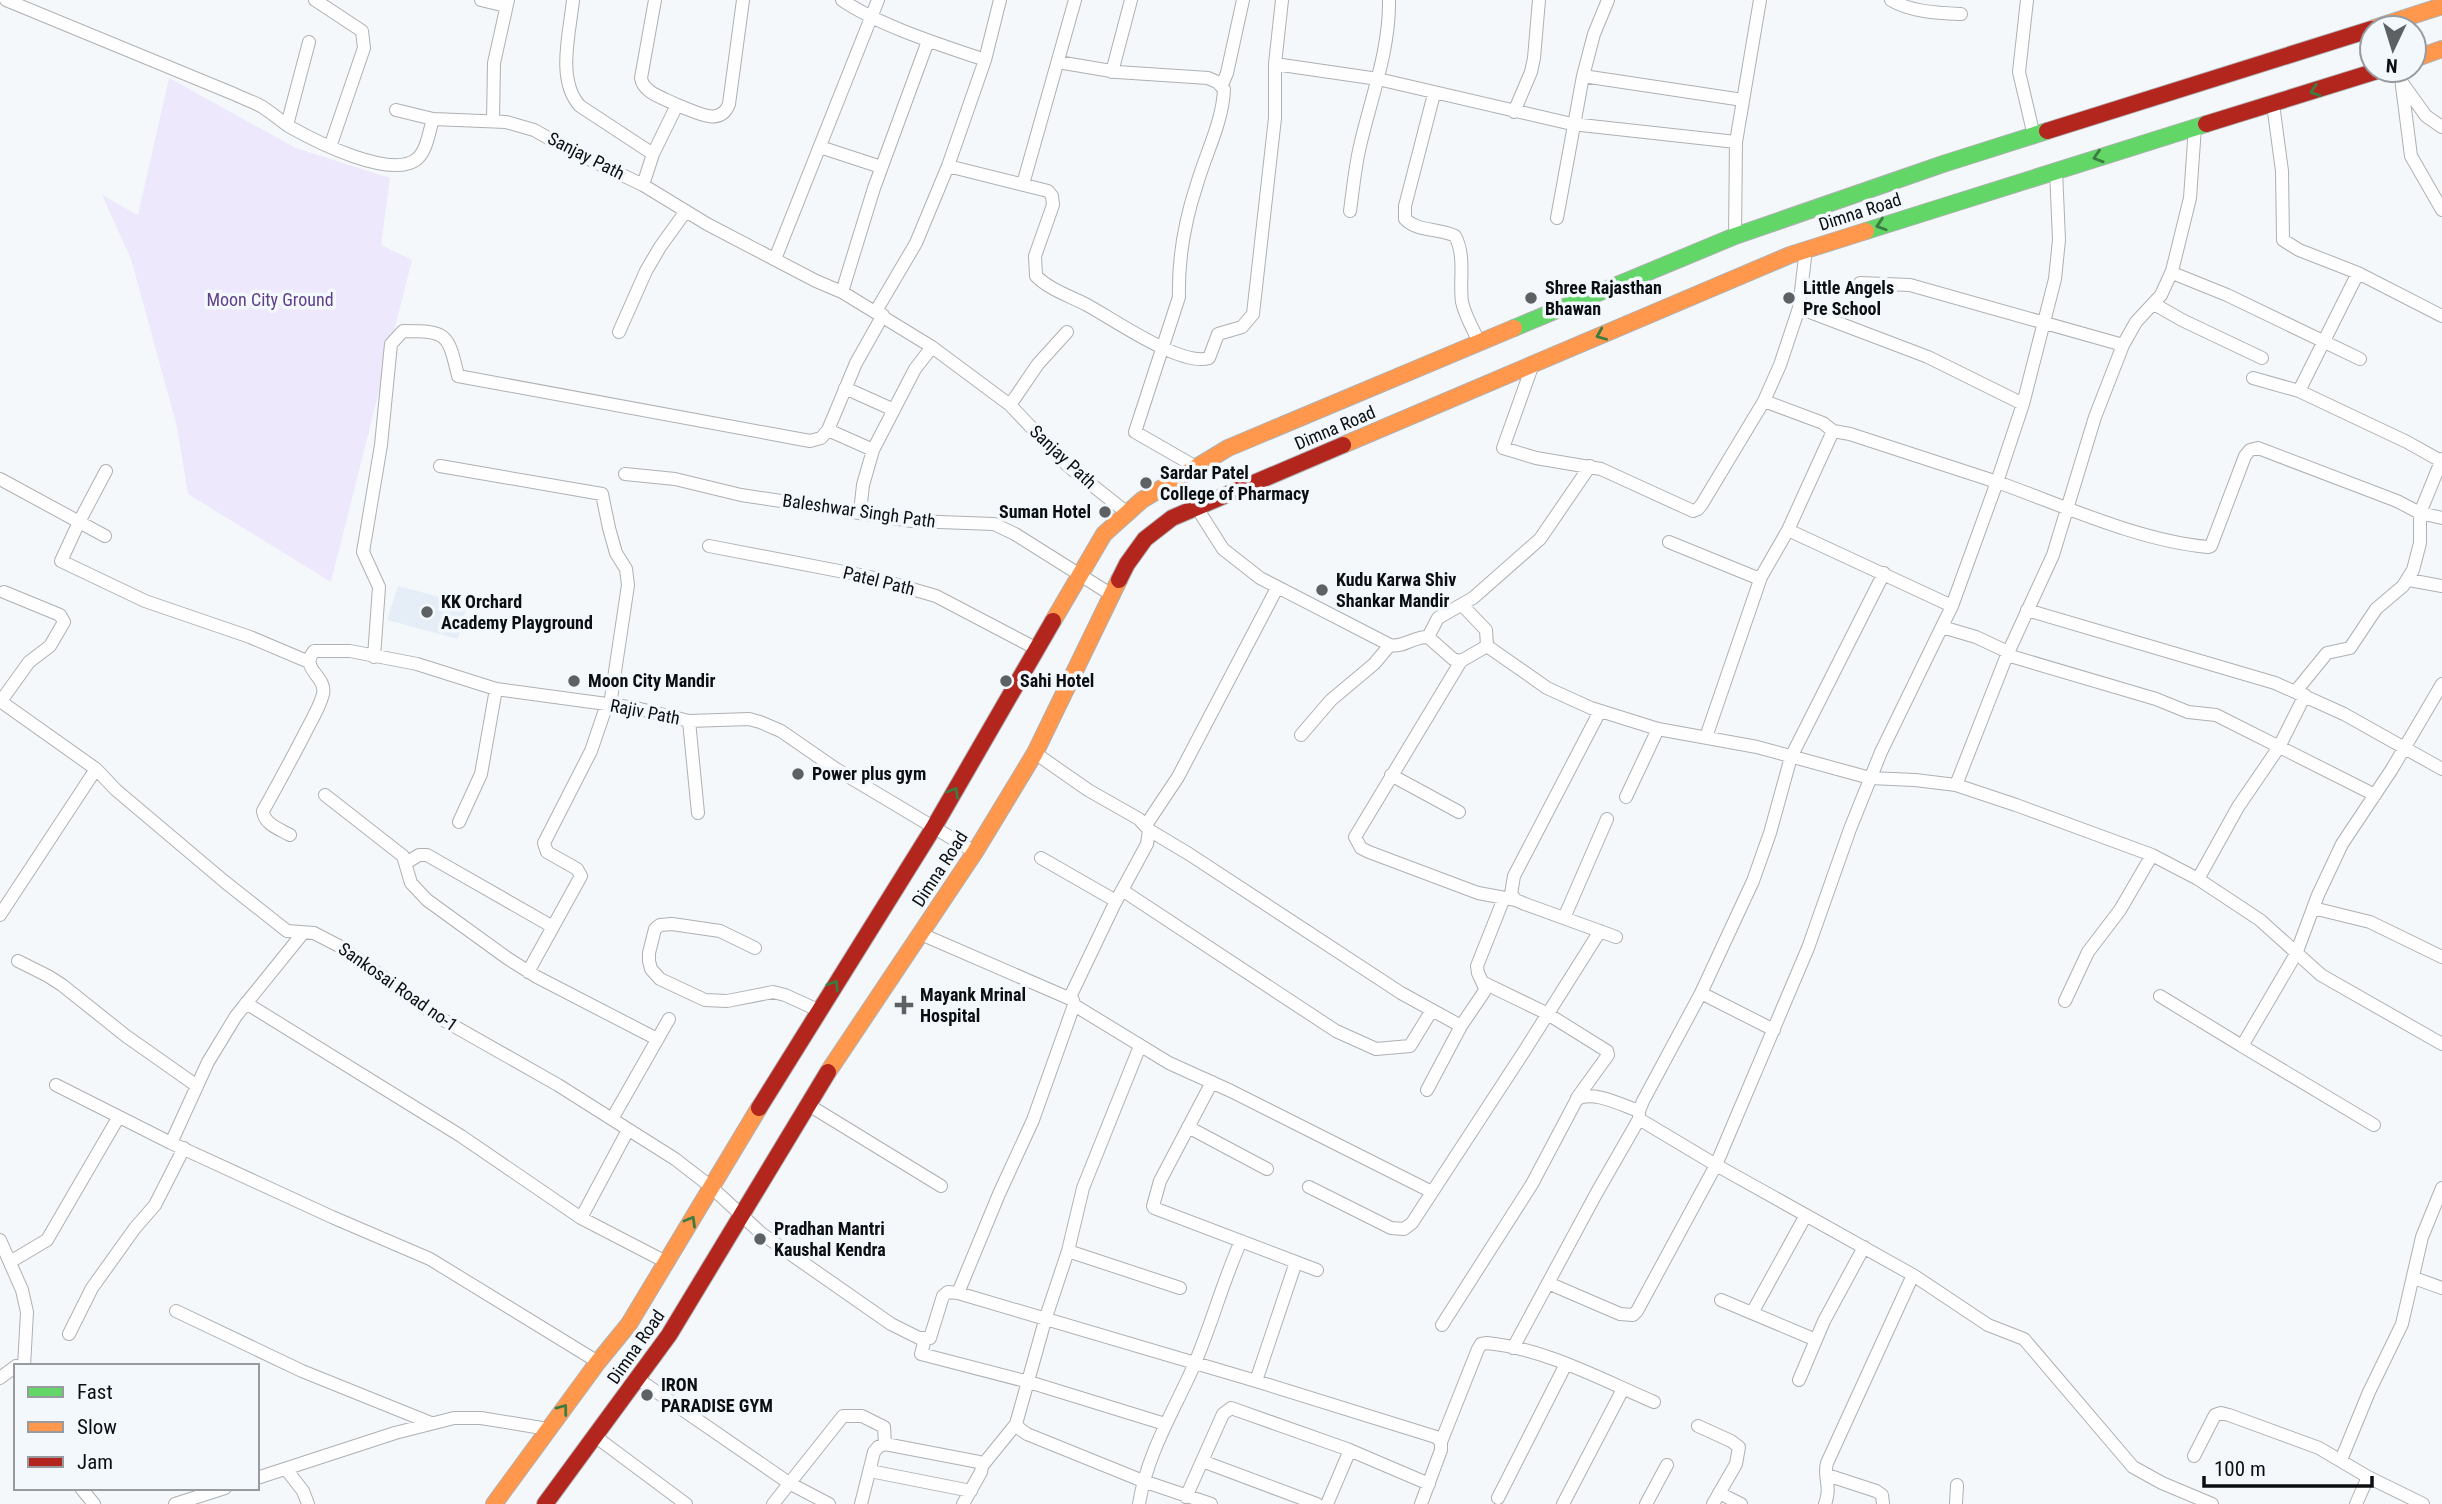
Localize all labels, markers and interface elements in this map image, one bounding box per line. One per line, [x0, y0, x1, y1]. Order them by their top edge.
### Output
north arrow [2358, 14, 2428, 84]
text: N [2385, 54, 2398, 77]
one-way arrow [2310, 83, 2322, 97]
street label: Sanjay Path [544, 127, 628, 184]
one-way arrow [2092, 149, 2104, 164]
street label: Dimna Road [1816, 188, 1904, 235]
one-way arrow [1875, 217, 1887, 232]
place label: Shree Rajasthan Bhawan [1545, 277, 1662, 319]
place label: Little Angels Pre School [1803, 277, 1894, 319]
park label: Moon City Ground [206, 289, 334, 310]
marker: Shree Rajasthan Bhawan [1523, 290, 1539, 306]
marker: Little Angels Pre School [1781, 290, 1797, 306]
one-way arrow [1596, 327, 1608, 341]
street label: Dimna Road [1291, 401, 1378, 454]
street label: Sanjay Path [1026, 421, 1101, 493]
place label: Sardar Patel College of Pharmacy [1160, 462, 1309, 504]
marker: Sardar Patel College of Pharmacy [1138, 475, 1154, 491]
street label: Baleshwar Singh Path [781, 489, 937, 532]
place label: Suman Hotel [999, 501, 1091, 522]
marker: Suman Hotel [1097, 504, 1113, 520]
street label: Patel Path [841, 561, 917, 600]
place label: Kudu Karwa Shiv Shankar Mandir [1336, 569, 1456, 611]
marker: Kudu Karwa Shiv Shankar Mandir [1314, 582, 1330, 598]
place label: KK Orchard Academy Playground [441, 591, 593, 633]
marker: KK Orchard Academy Playground [419, 604, 435, 620]
place label: Moon City Mandir [588, 670, 715, 691]
place label: Sahi Hotel [1020, 670, 1094, 691]
marker: Moon City Mandir [566, 673, 582, 689]
marker: Sahi Hotel [998, 673, 1014, 689]
street label: Rajiv Path [608, 694, 682, 729]
place label: Power plus gym [812, 763, 926, 784]
marker: Power plus gym [790, 766, 806, 782]
one-way arrow [946, 786, 959, 799]
street label: Dimna Road [907, 827, 972, 910]
street label: Sankosai Road no-1 [335, 938, 462, 1035]
one-way arrow [826, 980, 839, 993]
place label: Mayank Mrinal Hospital [920, 984, 1026, 1026]
marker: Mayank Mrinal Hospital [894, 995, 914, 1015]
one-way arrow [682, 1216, 695, 1229]
place label: Pradhan Mantri Kaushal Kendra [774, 1218, 886, 1260]
marker: Pradhan Mantri Kaushal Kendra [752, 1231, 768, 1247]
street label: Dimna Road [602, 1306, 669, 1388]
legend [14, 1364, 259, 1490]
place label: IRON PARADISE GYM [661, 1374, 773, 1416]
text: Fast [77, 1380, 113, 1404]
marker: IRON PARADISE GYM [639, 1387, 655, 1403]
one-way arrow [555, 1404, 568, 1417]
text: Slow [77, 1415, 117, 1439]
scale bar [2204, 1444, 2372, 1488]
text: Jam [77, 1450, 113, 1474]
text: 100 m [2214, 1457, 2266, 1481]

